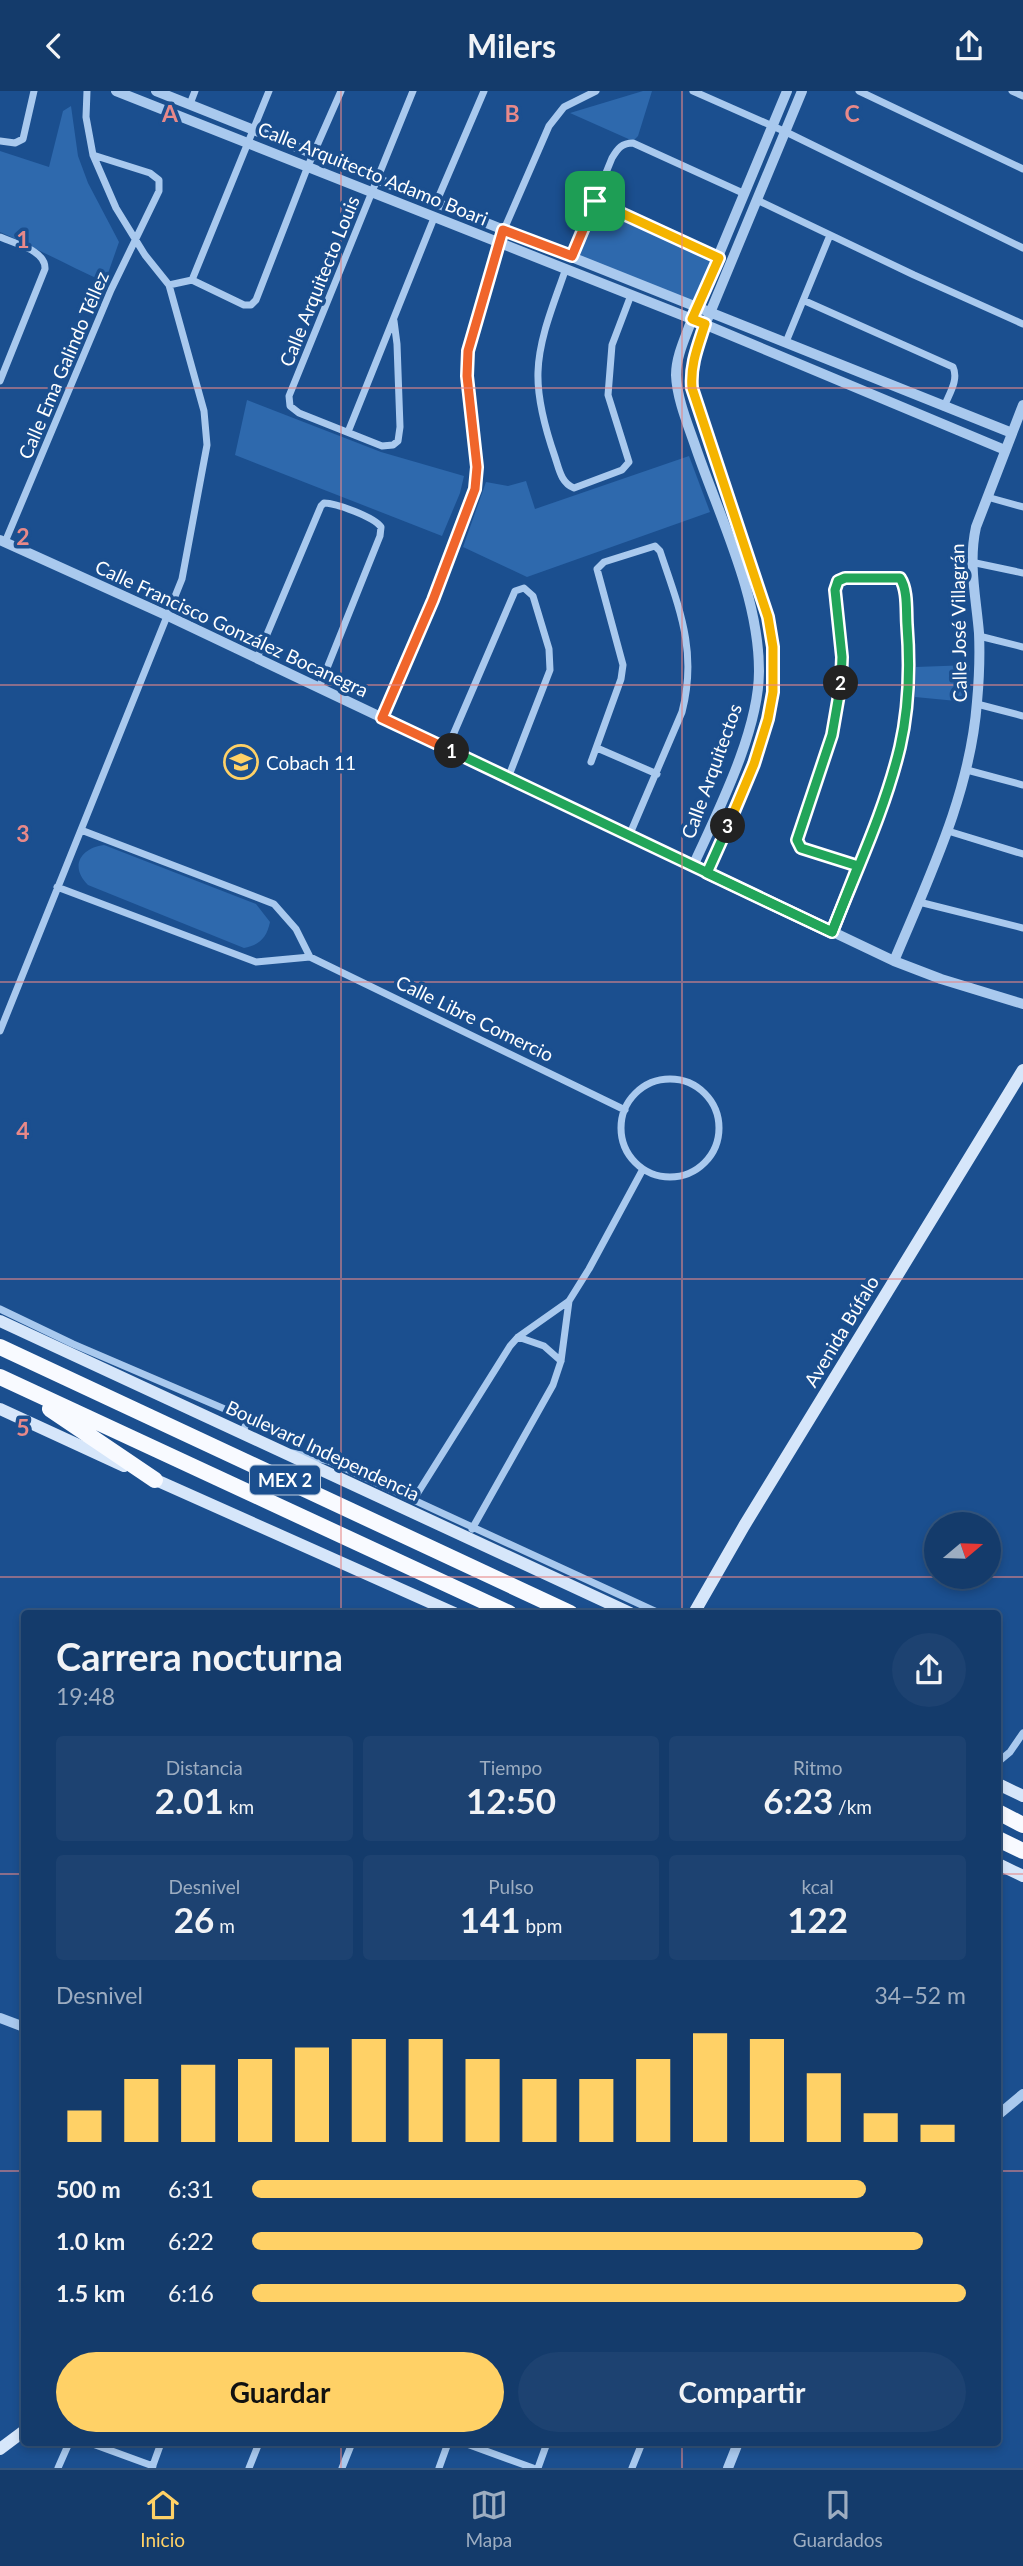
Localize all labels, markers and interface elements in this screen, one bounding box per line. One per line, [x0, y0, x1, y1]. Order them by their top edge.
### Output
text: Milers [467, 26, 556, 65]
icon: back [35, 27, 73, 65]
icon: share [950, 27, 988, 65]
text: A [161, 99, 179, 127]
text: B [504, 99, 520, 127]
text: C [844, 99, 860, 127]
street label: Calle Arquitecto Adamo Boari [255, 116, 491, 230]
pin [565, 171, 625, 231]
icon: arrive [576, 182, 614, 220]
street label: Calle Arquitecto Louis [274, 192, 364, 370]
text: 1 [16, 225, 30, 253]
street label: Calle Ema Galindo Téllez [13, 268, 113, 462]
text: 2 [16, 522, 30, 550]
street label: Calle José Villagrán [945, 543, 971, 703]
street label: Calle Francisco González Bocanegra [92, 555, 372, 701]
pin: 2 [824, 665, 858, 701]
text: 2 [835, 671, 846, 694]
street label: Calle Arquitectos [676, 700, 746, 842]
pin: 1 [434, 733, 470, 769]
text: 1 [446, 739, 457, 762]
school or university icon: Cobach 11 [222, 743, 260, 781]
place label: Cobach 11 [266, 751, 356, 774]
pin: 3 [710, 809, 746, 843]
text: 3 [722, 814, 733, 837]
text: 3 [16, 819, 30, 847]
street label: Calle Libre Comercio [393, 970, 557, 1066]
text: 4 [16, 1116, 30, 1144]
street label: Avenida Búfalo [799, 1271, 883, 1391]
street label: Boulevard Independencia [223, 1395, 423, 1505]
text: 5 [16, 1413, 30, 1441]
road number: MEX 2 [250, 1465, 320, 1495]
north arrow [924, 1512, 1001, 1589]
map controls [924, 1512, 1001, 1589]
text: Carrera nocturna [56, 1633, 343, 1679]
button: share [892, 1633, 966, 1707]
text: 19:48 [56, 1682, 115, 1710]
text: Distancia [166, 1756, 243, 1779]
text: Tiempo [480, 1756, 542, 1779]
text: Ritmo [793, 1756, 842, 1779]
text: 2.01 [155, 1779, 224, 1821]
text: 12:50 [466, 1779, 556, 1821]
text: 6:23 [763, 1779, 833, 1821]
text: km [224, 1795, 254, 1818]
text: /km [833, 1795, 872, 1818]
text: Desnivel [168, 1875, 240, 1898]
text: Pulso [488, 1875, 534, 1898]
text: kcal [802, 1875, 834, 1898]
text: 26 [174, 1898, 214, 1940]
text: 141 [460, 1898, 521, 1940]
text: 122 [787, 1898, 848, 1940]
text: m [214, 1914, 235, 1937]
text: bpm [521, 1914, 562, 1937]
text: Desnivel [56, 1981, 143, 2009]
text: 34–52 m [874, 1981, 966, 2009]
text: 500 m [56, 2175, 121, 2203]
text: 6:31 [168, 2175, 214, 2203]
text: 1.0 km [56, 2227, 125, 2255]
text: 6:22 [168, 2227, 214, 2255]
text: 1.5 km [56, 2279, 125, 2307]
text: 6:16 [168, 2279, 214, 2307]
button: Guardar [56, 2352, 504, 2432]
button: Compartir [518, 2352, 966, 2432]
tab: Inicio [140, 2486, 185, 2551]
tab: Mapa [465, 2486, 512, 2551]
tab: Guardados [793, 2486, 883, 2551]

